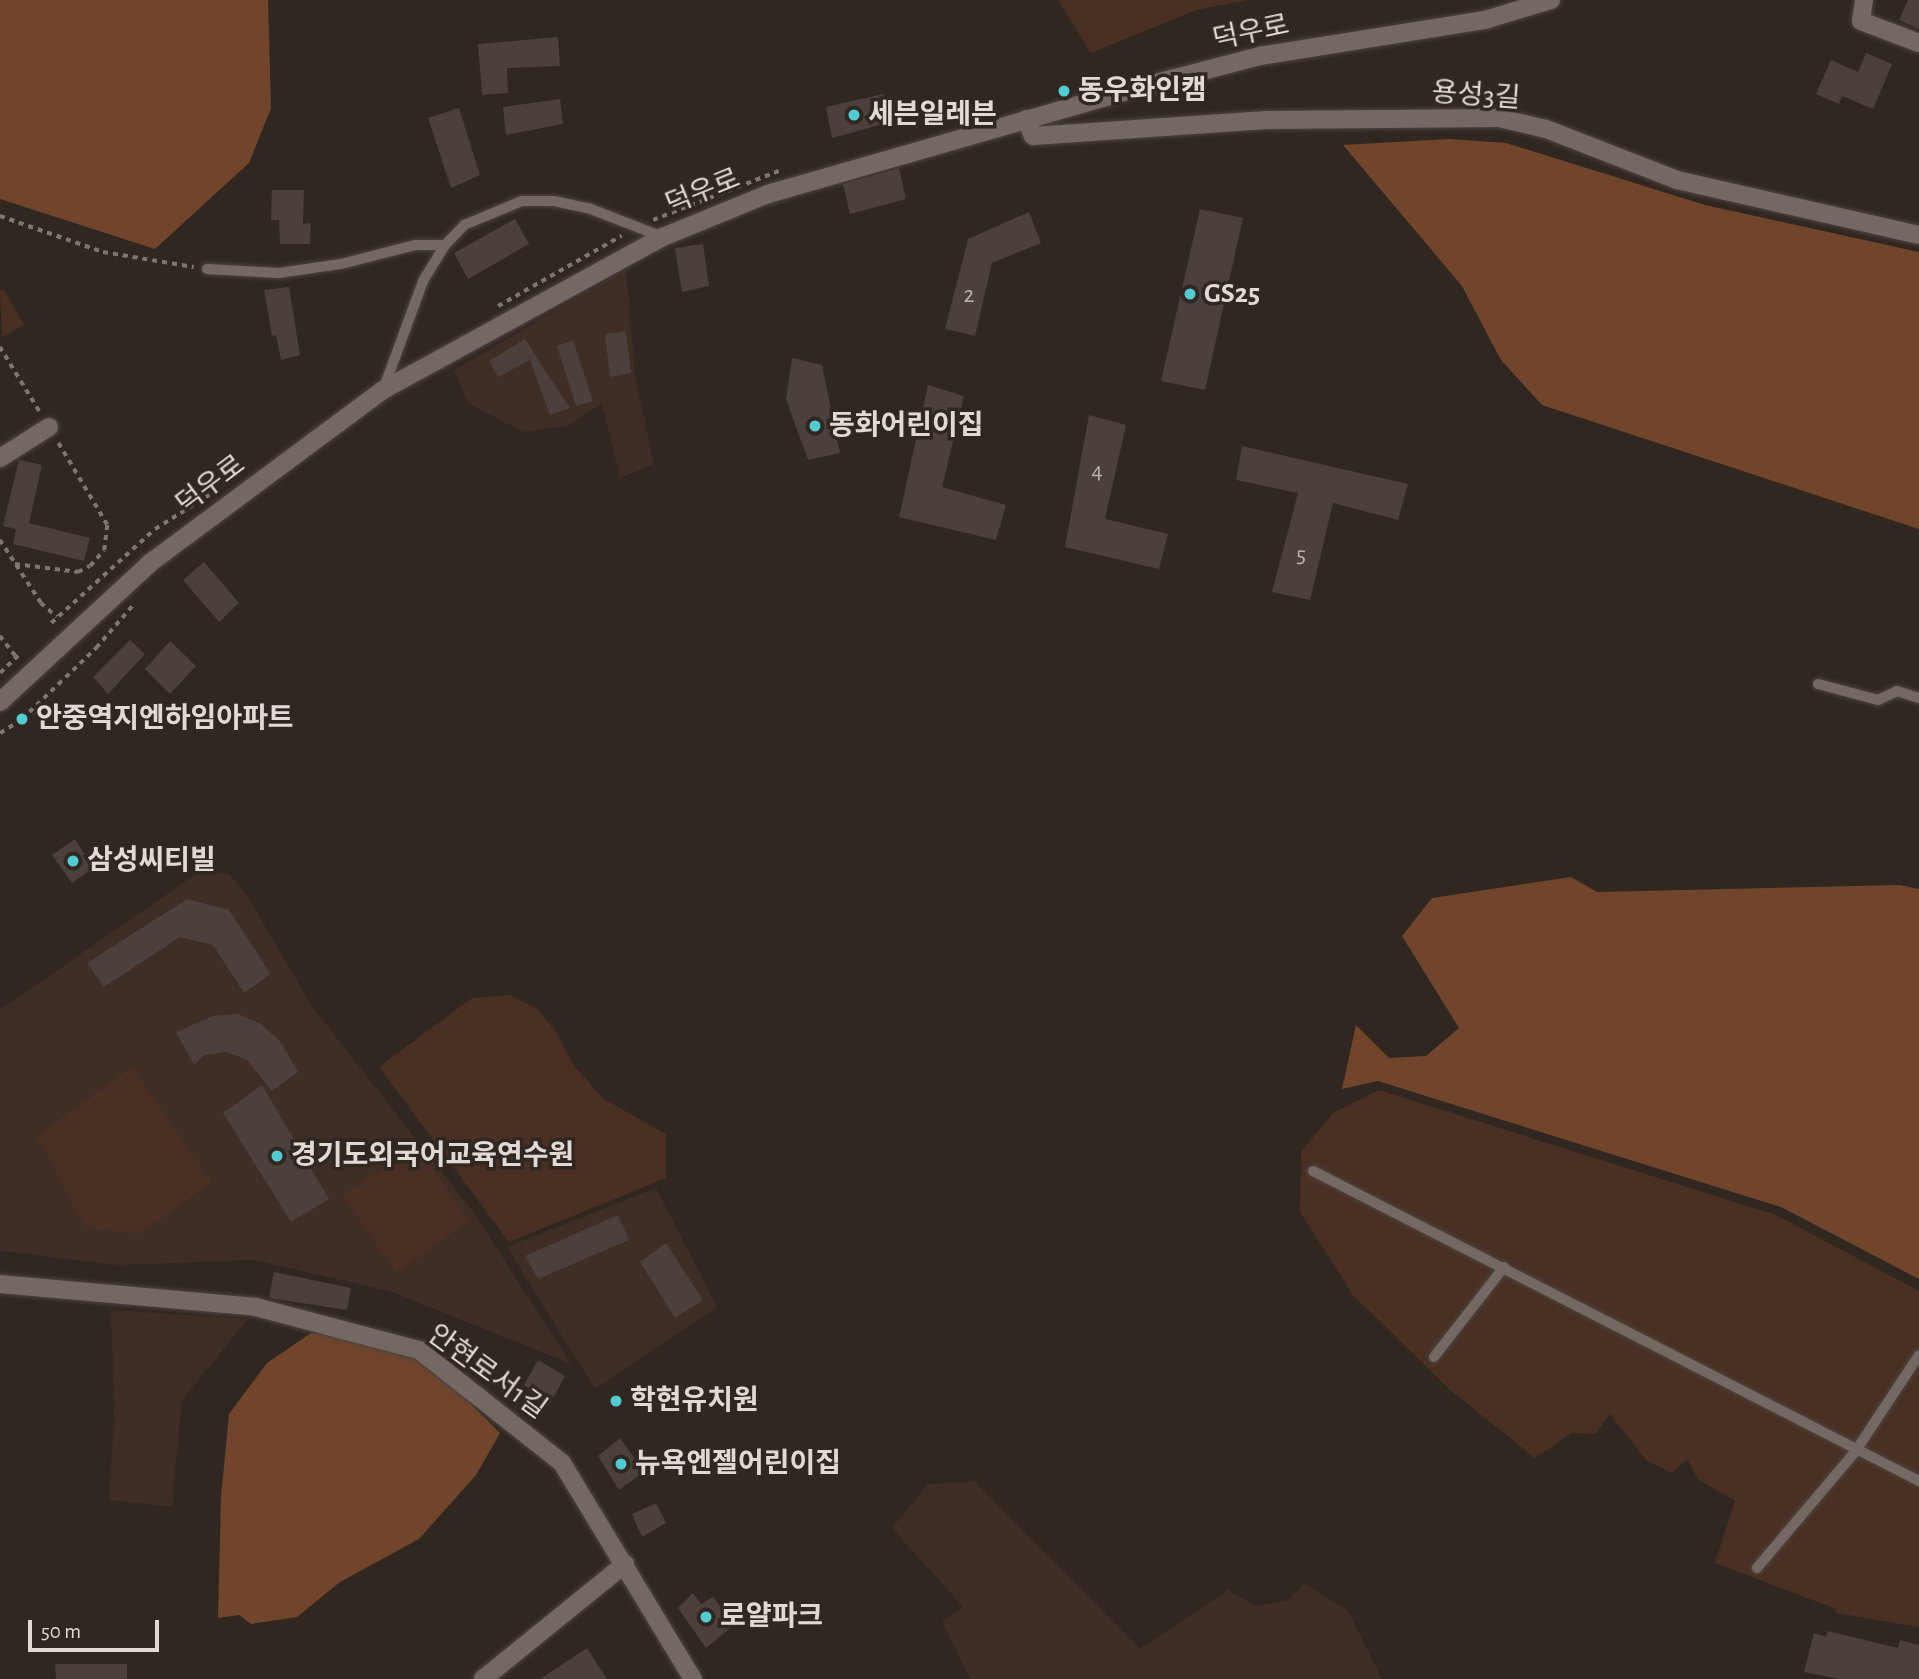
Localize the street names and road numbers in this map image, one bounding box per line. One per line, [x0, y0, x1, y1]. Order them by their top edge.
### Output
street label: 덕우로 [1210, 9, 1292, 57]
street label: 용성3길 [1431, 76, 1521, 116]
street label: 덕우로 [661, 162, 745, 222]
street label: 덕우로 [170, 448, 252, 522]
street label: 안현로서1길 [421, 1318, 553, 1426]

